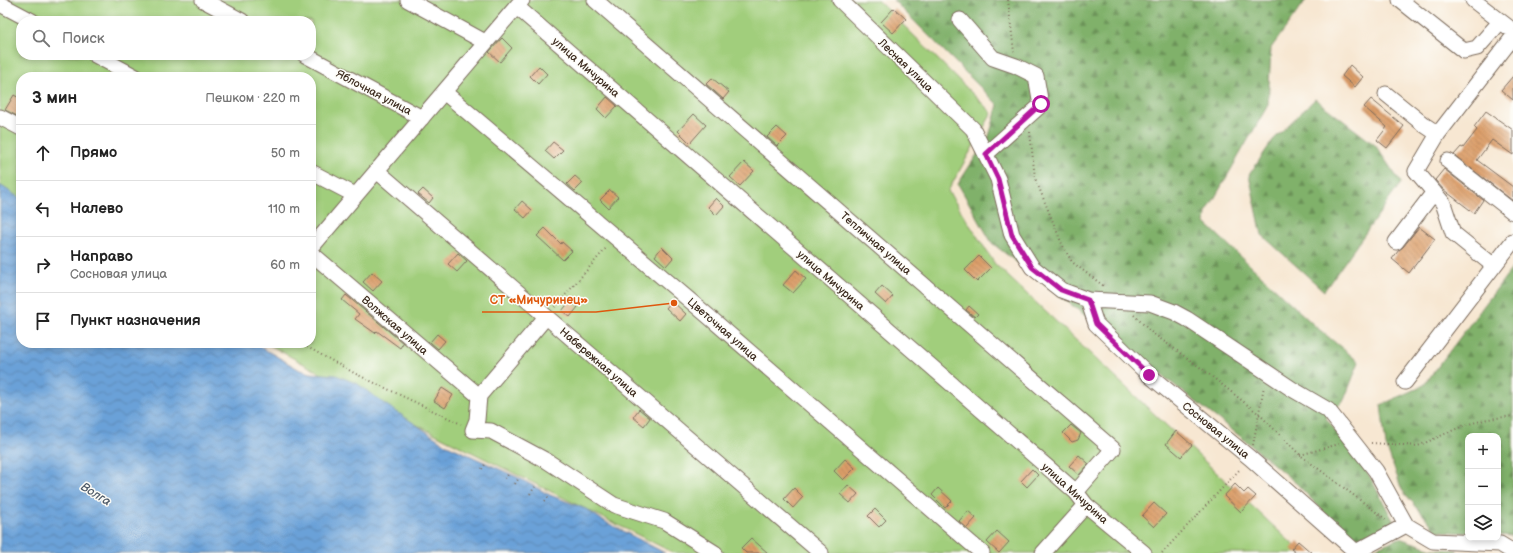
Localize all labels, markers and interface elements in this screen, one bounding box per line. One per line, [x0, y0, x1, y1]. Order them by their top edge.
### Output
search box [16, 16, 316, 60]
icon: search [30, 27, 52, 49]
text: Поиск [62, 29, 105, 48]
street label: улица Мичурина [549, 35, 622, 100]
street label: Лесная улица [875, 35, 936, 95]
street label: Яблочная улица [334, 67, 414, 118]
text: 3 мин [32, 88, 77, 108]
text: Пешком · 220 m [205, 90, 300, 106]
route start [1032, 95, 1050, 113]
icon: ahead [32, 142, 54, 164]
text: Прямо [70, 143, 117, 162]
text: 50 m [271, 145, 300, 161]
icon: left [32, 198, 54, 220]
text: Налево [70, 199, 123, 218]
text: 110 m [268, 201, 300, 217]
street label: Тепличная улица [838, 209, 914, 278]
text: Направо [70, 247, 133, 266]
street label: улица Мичурина [794, 248, 867, 313]
icon: right [32, 254, 54, 276]
text: 60 m [270, 257, 300, 273]
text: Сосновая улица [70, 266, 167, 282]
callout: СТ «Мичуринец» [482, 288, 596, 312]
street label: Волжская улица [359, 293, 431, 358]
text: СТ «Мичуринец» [490, 293, 588, 308]
street label: Цветочная улица [685, 295, 761, 364]
icon: arrive [32, 310, 54, 332]
text: Пункт назначения [70, 311, 201, 330]
street label: Набережная улица [557, 325, 641, 400]
route end [1140, 366, 1158, 384]
street label: Сосновая улица [1180, 399, 1252, 462]
map controls [1465, 433, 1501, 541]
button: + [1465, 433, 1501, 469]
street label: улица Мичурина [1039, 460, 1111, 527]
button: − [1465, 469, 1501, 505]
water label: Волга [78, 479, 114, 509]
button: layers [1465, 505, 1501, 541]

